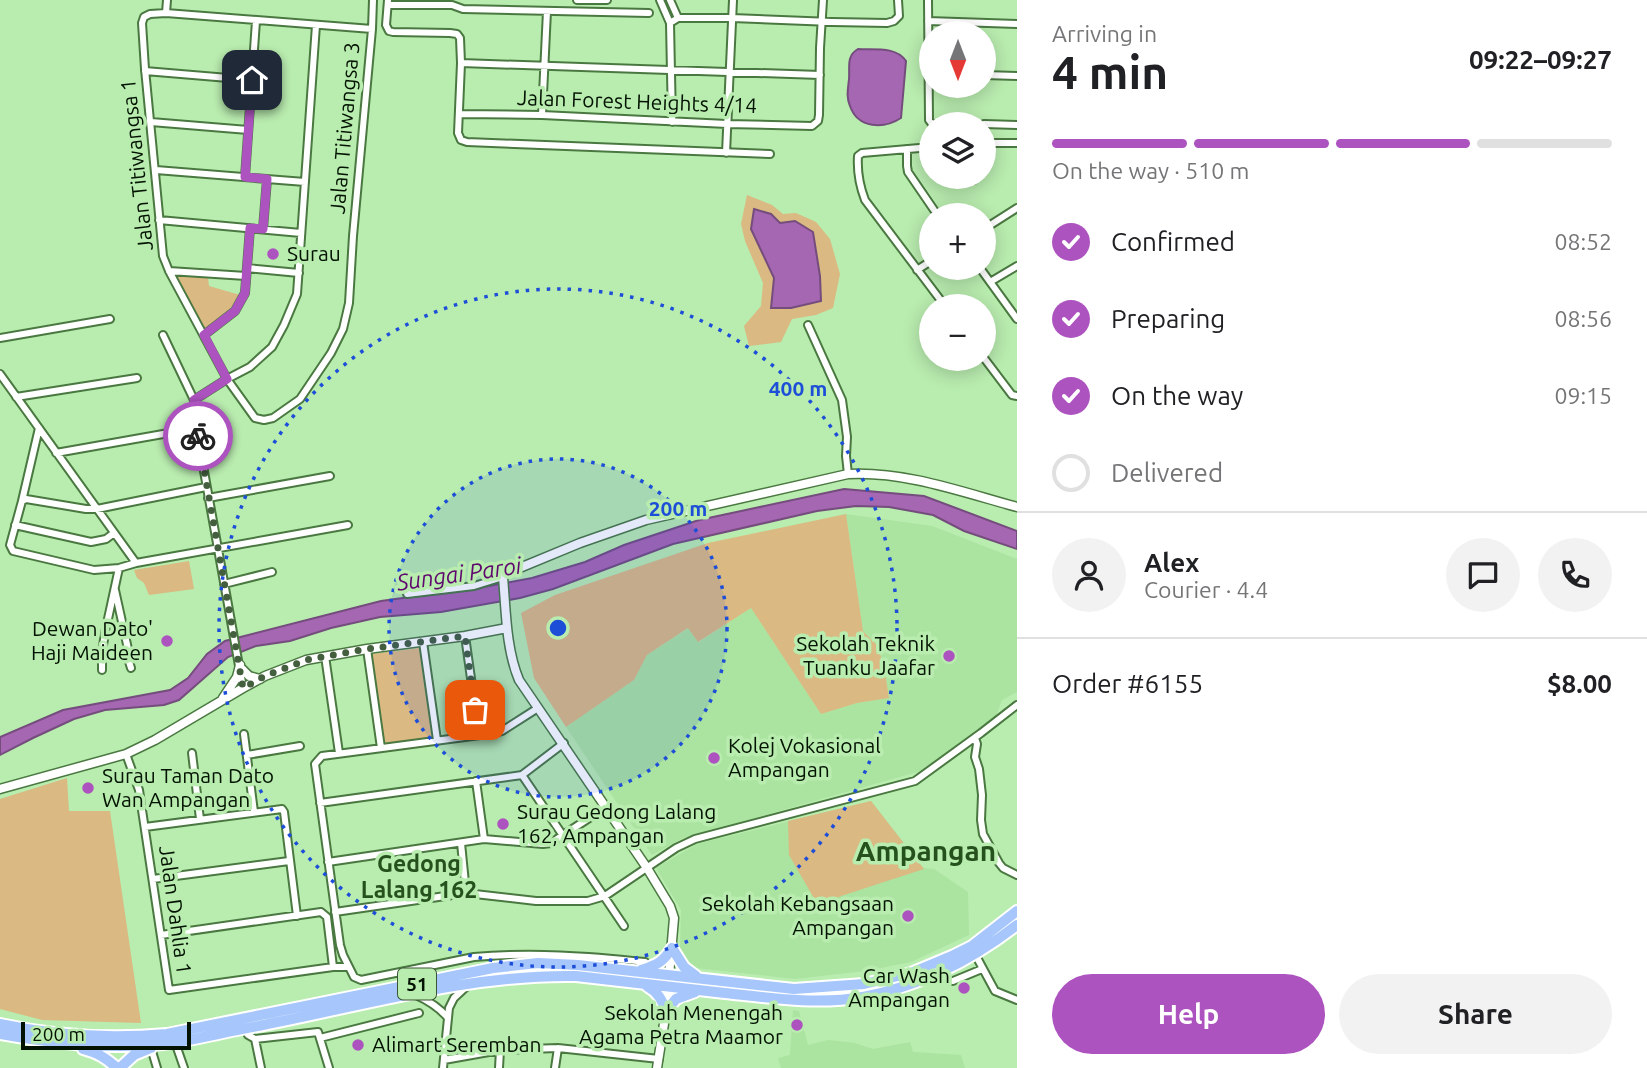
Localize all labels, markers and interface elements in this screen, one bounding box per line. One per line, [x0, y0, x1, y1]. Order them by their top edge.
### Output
north arrow [919, 21, 996, 98]
map controls [919, 21, 996, 371]
text: Arriving in [1052, 21, 1157, 46]
street label: Jalan Titiwangsa 3 [325, 41, 363, 215]
text: 09:22–09:27 [1469, 45, 1612, 74]
text: 4 min [1052, 46, 1168, 98]
pin [222, 50, 282, 110]
icon: home [233, 61, 271, 99]
street label: Jalan Titiwangsa 1 [115, 78, 157, 252]
street label: Jalan Forest Heights 4/14 [517, 85, 757, 117]
button: layers [919, 112, 996, 189]
text: On the way · 510 m [1052, 158, 1249, 183]
button: + [919, 203, 996, 280]
icon: check [1052, 223, 1090, 261]
text: Confirmed [1111, 227, 1235, 256]
text: 08:52 [1554, 229, 1612, 254]
place label: Surau [287, 241, 341, 265]
marker: Surau [265, 246, 281, 262]
button: − [919, 294, 996, 371]
icon: check [1052, 300, 1090, 338]
text: Preparing [1111, 304, 1225, 333]
text: 08:56 [1554, 306, 1612, 331]
text: 400 m [769, 376, 827, 400]
icon: check [1052, 377, 1090, 415]
text: On the way [1111, 381, 1243, 410]
text: 09:15 [1554, 383, 1612, 408]
courier [163, 401, 233, 471]
icon: bike [179, 417, 217, 455]
text: Delivered [1111, 458, 1223, 487]
text: 200 m [649, 496, 707, 520]
button: person [1052, 538, 1126, 612]
button: chat [1446, 538, 1520, 612]
button: phone [1538, 538, 1612, 612]
text: Alex [1144, 548, 1199, 577]
water label: Sungai Paroi [394, 552, 524, 595]
text: Courier · 4.4 [1144, 577, 1268, 602]
place label: Dewan Dato' Haji Maideen [31, 616, 153, 664]
centre of rings [546, 616, 570, 640]
place label: Sekolah Teknik Tuanku Jaafar [796, 631, 935, 679]
marker: Dewan Dato' Haji Maideen [159, 633, 175, 649]
marker: Sekolah Teknik Tuanku Jaafar [941, 648, 957, 664]
text: Order #6155 [1052, 669, 1203, 698]
text: $8.00 [1547, 669, 1612, 698]
pin [445, 680, 505, 740]
icon: bag [456, 691, 494, 729]
place label: Kolej Vokasional Ampangan [728, 733, 881, 781]
marker: Kolej Vokasional Ampangan [706, 750, 722, 766]
place label: Surau Taman Dato Wan Ampangan [102, 763, 274, 811]
marker: Surau Taman Dato Wan Ampangan [80, 780, 96, 796]
place label: Surau Gedong Lalang 162, Ampangan [517, 799, 716, 847]
marker: Surau Gedong Lalang 162, Ampangan [495, 816, 511, 832]
district label: Ampangan [856, 835, 996, 866]
street label: Jalan Dahlia 1 [155, 844, 197, 976]
district label: Gedong Lalang 162 [361, 851, 477, 902]
place label: Sekolah Kebangsaan Ampangan [702, 891, 894, 939]
marker: Sekolah Kebangsaan Ampangan [900, 908, 916, 924]
place label: Car Wash Ampangan [848, 963, 950, 1011]
road number: 51 [398, 968, 436, 1000]
button: Help [1052, 974, 1325, 1054]
button: Share [1339, 974, 1612, 1054]
marker: Car Wash Ampangan [956, 980, 972, 996]
place label: Sekolah Menengah Agama Petra Maamor [579, 1000, 783, 1048]
marker: Sekolah Menengah Agama Petra Maamor [789, 1017, 805, 1033]
scale bar [21, 1019, 191, 1051]
text: 200 m [32, 1023, 85, 1045]
place label: Alimart Seremban [372, 1032, 542, 1056]
marker: Alimart Seremban [350, 1037, 366, 1053]

